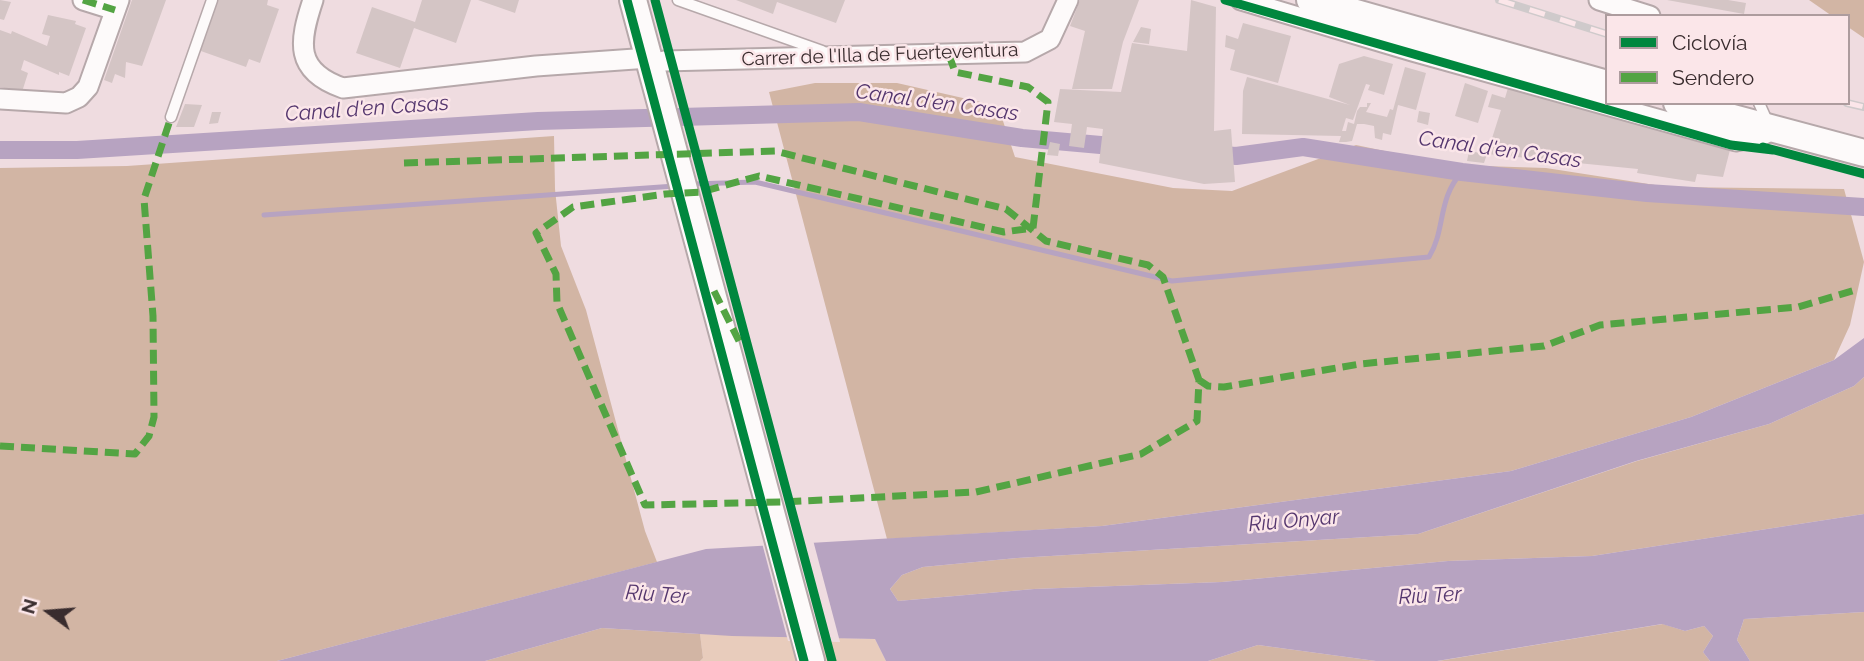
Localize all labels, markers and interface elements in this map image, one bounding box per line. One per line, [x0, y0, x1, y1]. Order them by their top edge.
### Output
legend [1605, 14, 1850, 105]
text: Ciclovía [1672, 30, 1748, 55]
street label: Carrer de l'Illa de Fuerteventura [741, 39, 1019, 71]
text: Sendero [1672, 65, 1754, 90]
water label: Canal d'en Casas [854, 79, 1020, 127]
water label: Canal d'en Casas [284, 91, 450, 127]
water label: Canal d'en Casas [1417, 126, 1583, 174]
water label: Riu Onyar [1247, 504, 1341, 538]
north arrow [14, 577, 84, 647]
water label: Riu Ter [625, 580, 689, 610]
water label: Riu Ter [1398, 582, 1462, 610]
text: N [16, 596, 41, 616]

